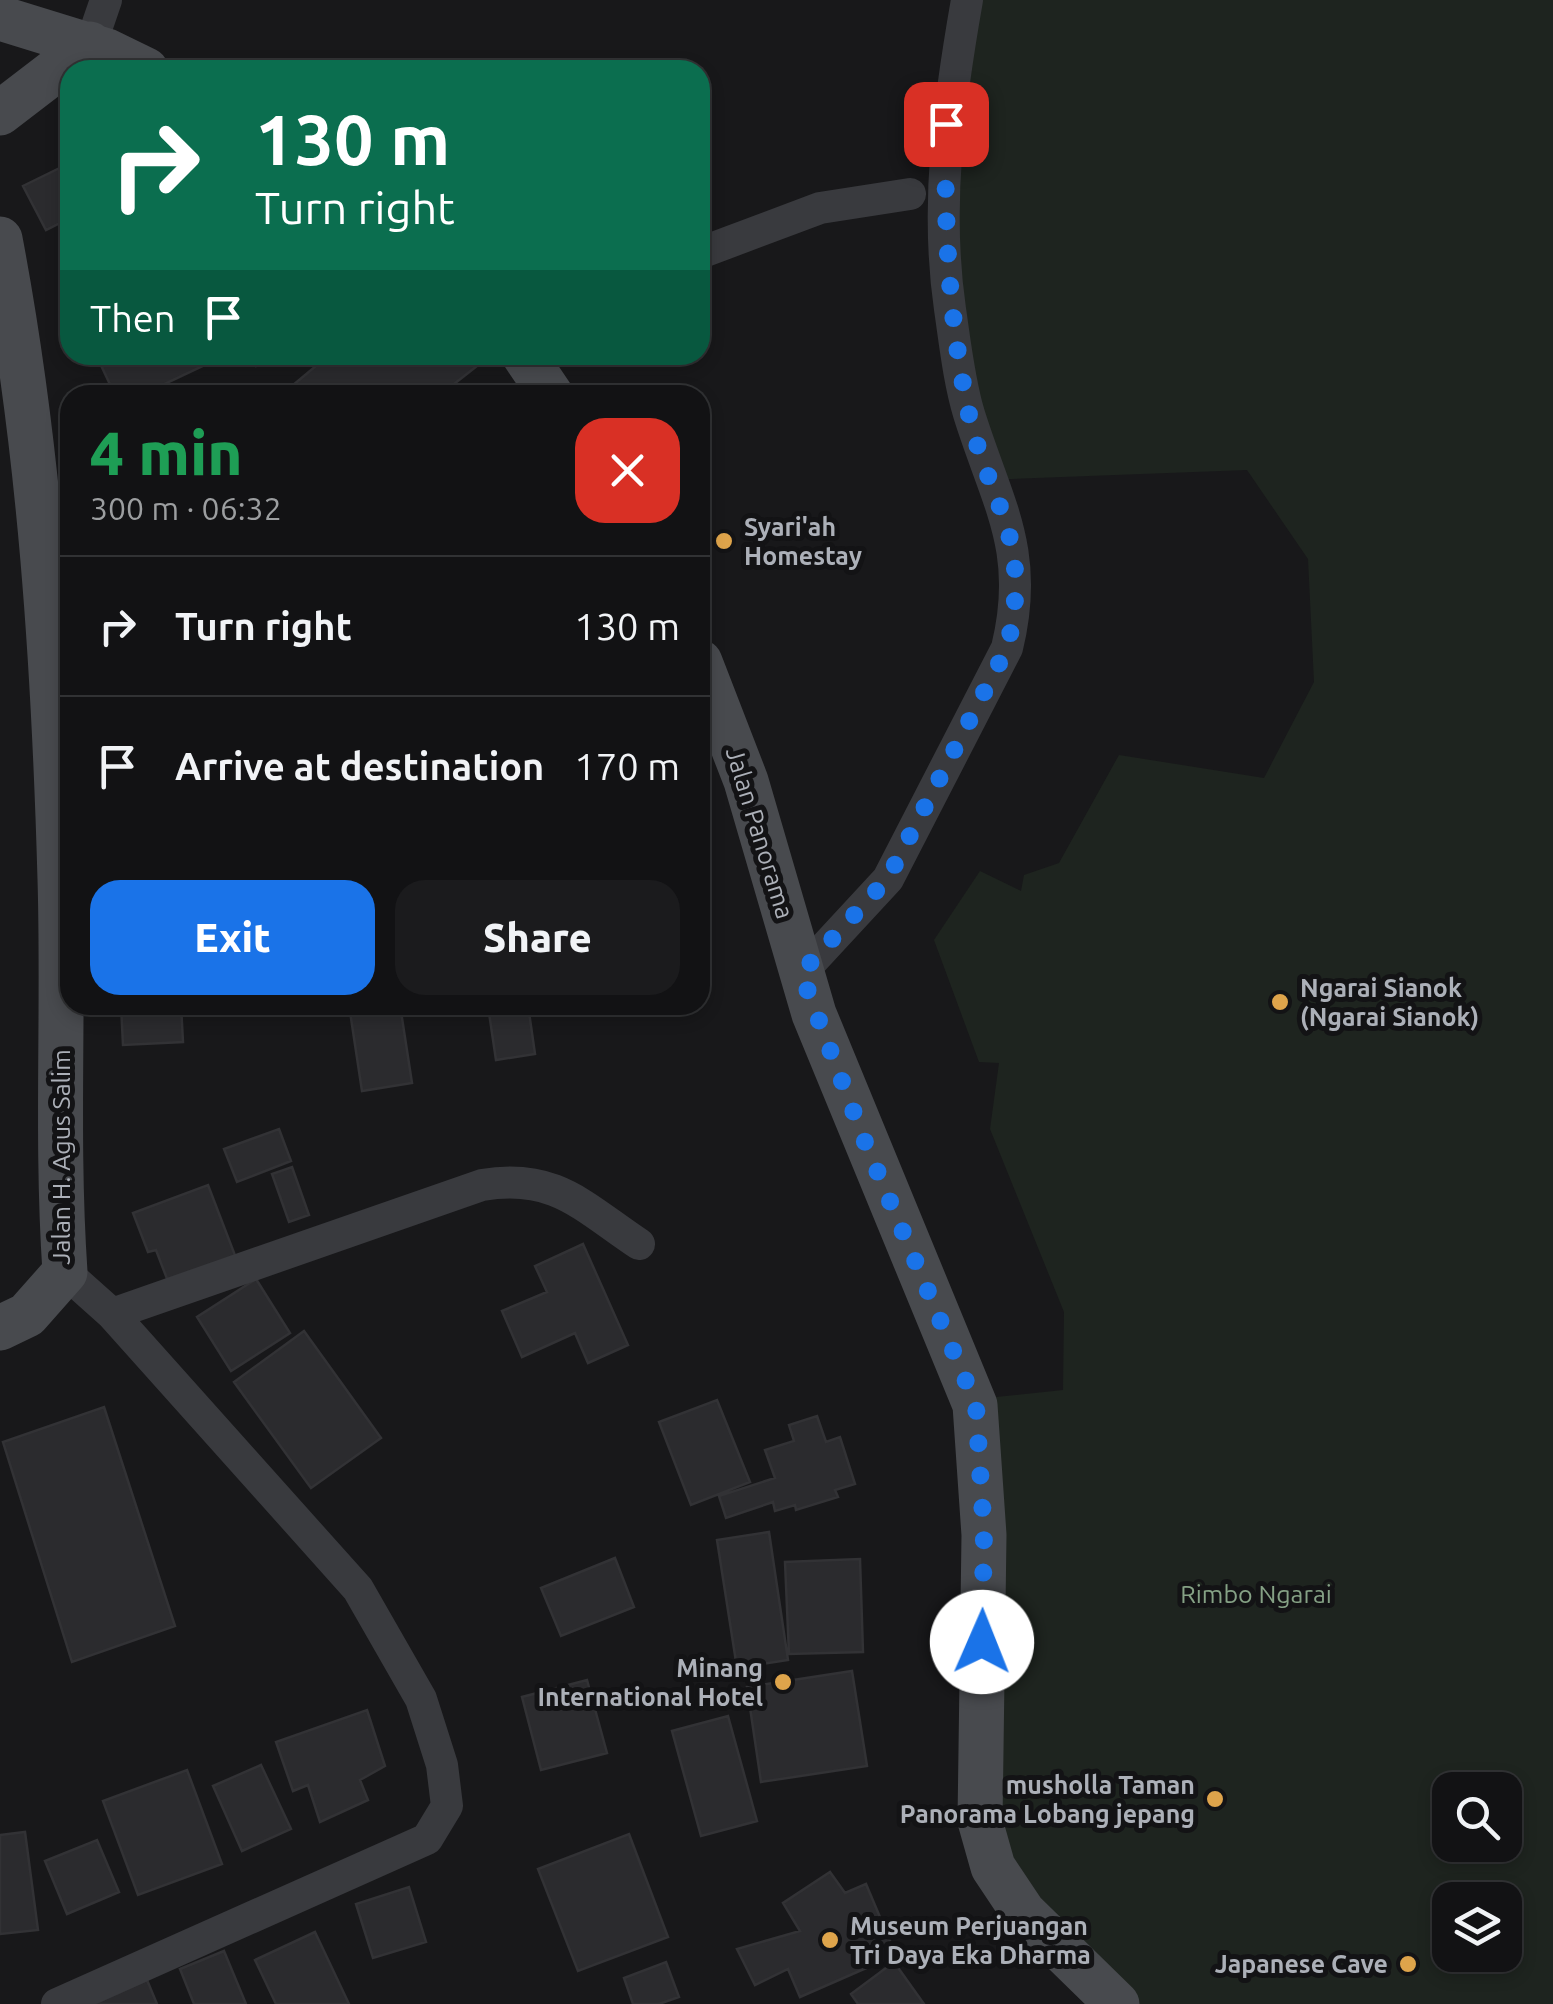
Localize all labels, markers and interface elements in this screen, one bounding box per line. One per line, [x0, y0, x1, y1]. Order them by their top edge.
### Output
pin [904, 82, 989, 167]
icon: arrive [919, 97, 974, 152]
icon: right [90, 100, 220, 230]
text: 130 m [255, 100, 450, 178]
text: Turn right [255, 182, 455, 233]
icon: arrive [196, 290, 251, 345]
text: Then [90, 297, 176, 339]
button: close [575, 418, 680, 523]
text: 4 min [90, 419, 243, 486]
text: 300 m · 06:32 [90, 490, 282, 526]
place label: Syari'ah Homestay [744, 513, 862, 570]
marker: Syari'ah Homestay [713, 530, 735, 552]
icon: right [90, 599, 145, 654]
text: Turn right [175, 605, 352, 647]
text: 130 m [574, 605, 680, 647]
icon: arrive [90, 739, 145, 794]
street label: Jalan Panorama [721, 744, 799, 922]
text: Arrive at destination [175, 745, 544, 787]
text: 170 m [574, 745, 680, 787]
button: Exit [90, 880, 375, 995]
button: Share [395, 880, 680, 995]
place label: Ngarai Sianok (Ngarai Sianok) [1300, 974, 1479, 1031]
marker: Ngarai Sianok (Ngarai Sianok) [1269, 991, 1291, 1013]
street label: Jalan H. Agus Salim [47, 1049, 75, 1265]
park label: Rimbo Ngarai [1180, 1580, 1332, 1608]
position arrow [930, 1590, 1034, 1694]
place label: Minang International Hotel [538, 1654, 763, 1711]
marker: Minang International Hotel [772, 1671, 794, 1693]
place label: musholla Taman Panorama Lobang jepang [900, 1771, 1195, 1828]
map controls [1432, 1772, 1522, 1972]
button: search [1432, 1772, 1522, 1862]
marker: musholla Taman Panorama Lobang jepang [1204, 1788, 1226, 1810]
button: layers [1432, 1882, 1522, 1972]
place label: Museum Perjuangan Tri Daya Eka Dharma [850, 1912, 1091, 1969]
marker: Museum Perjuangan Tri Daya Eka Dharma [819, 1929, 841, 1951]
place label: Japanese Cave [1215, 1950, 1388, 1978]
marker: Japanese Cave [1397, 1953, 1419, 1975]

